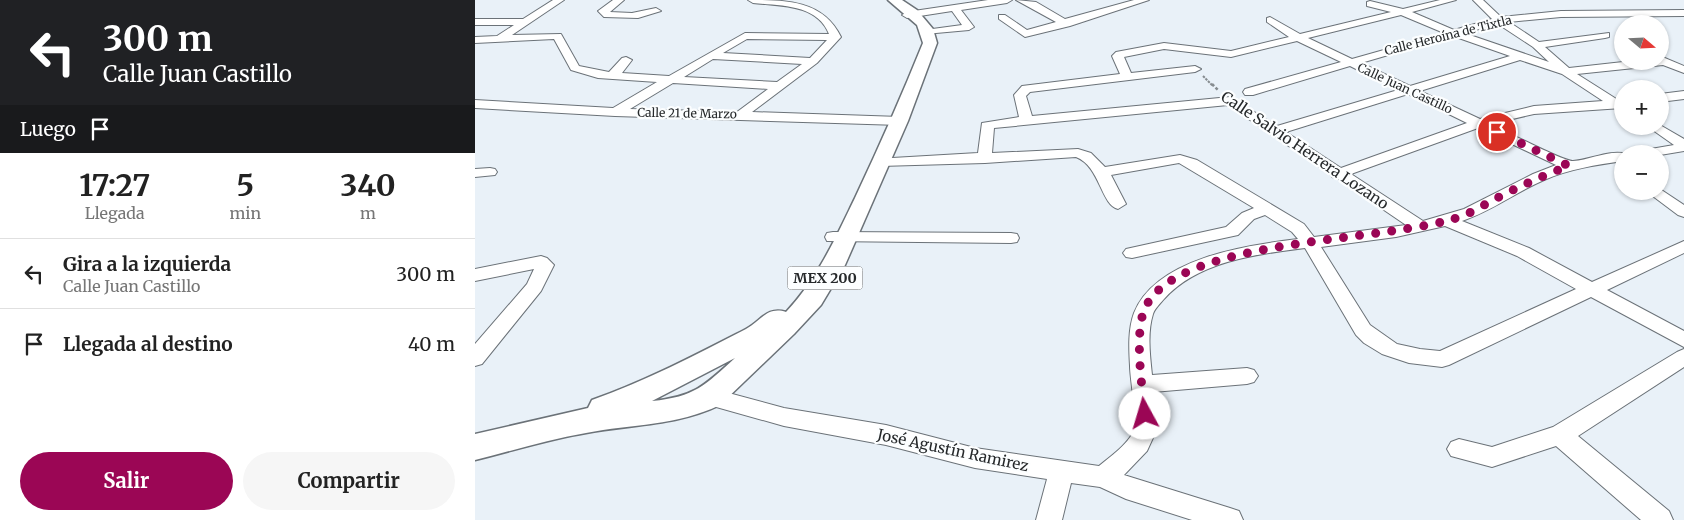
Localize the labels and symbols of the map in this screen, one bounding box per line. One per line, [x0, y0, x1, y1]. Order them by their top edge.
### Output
street label: Calle Heroína de Tixtla [1383, 12, 1514, 58]
north arrow [1614, 15, 1669, 70]
street label: Calle Juan Castillo [1355, 59, 1455, 117]
street label: Calle Salvio Herrera Lozano [1218, 87, 1393, 213]
street label: Calle 21 de Marzo [637, 105, 737, 121]
pin [1476, 111, 1518, 153]
road number: MEX 200 [787, 266, 863, 290]
position arrow [1118, 387, 1170, 439]
street label: José Agustín Ramirez [875, 424, 1030, 475]

